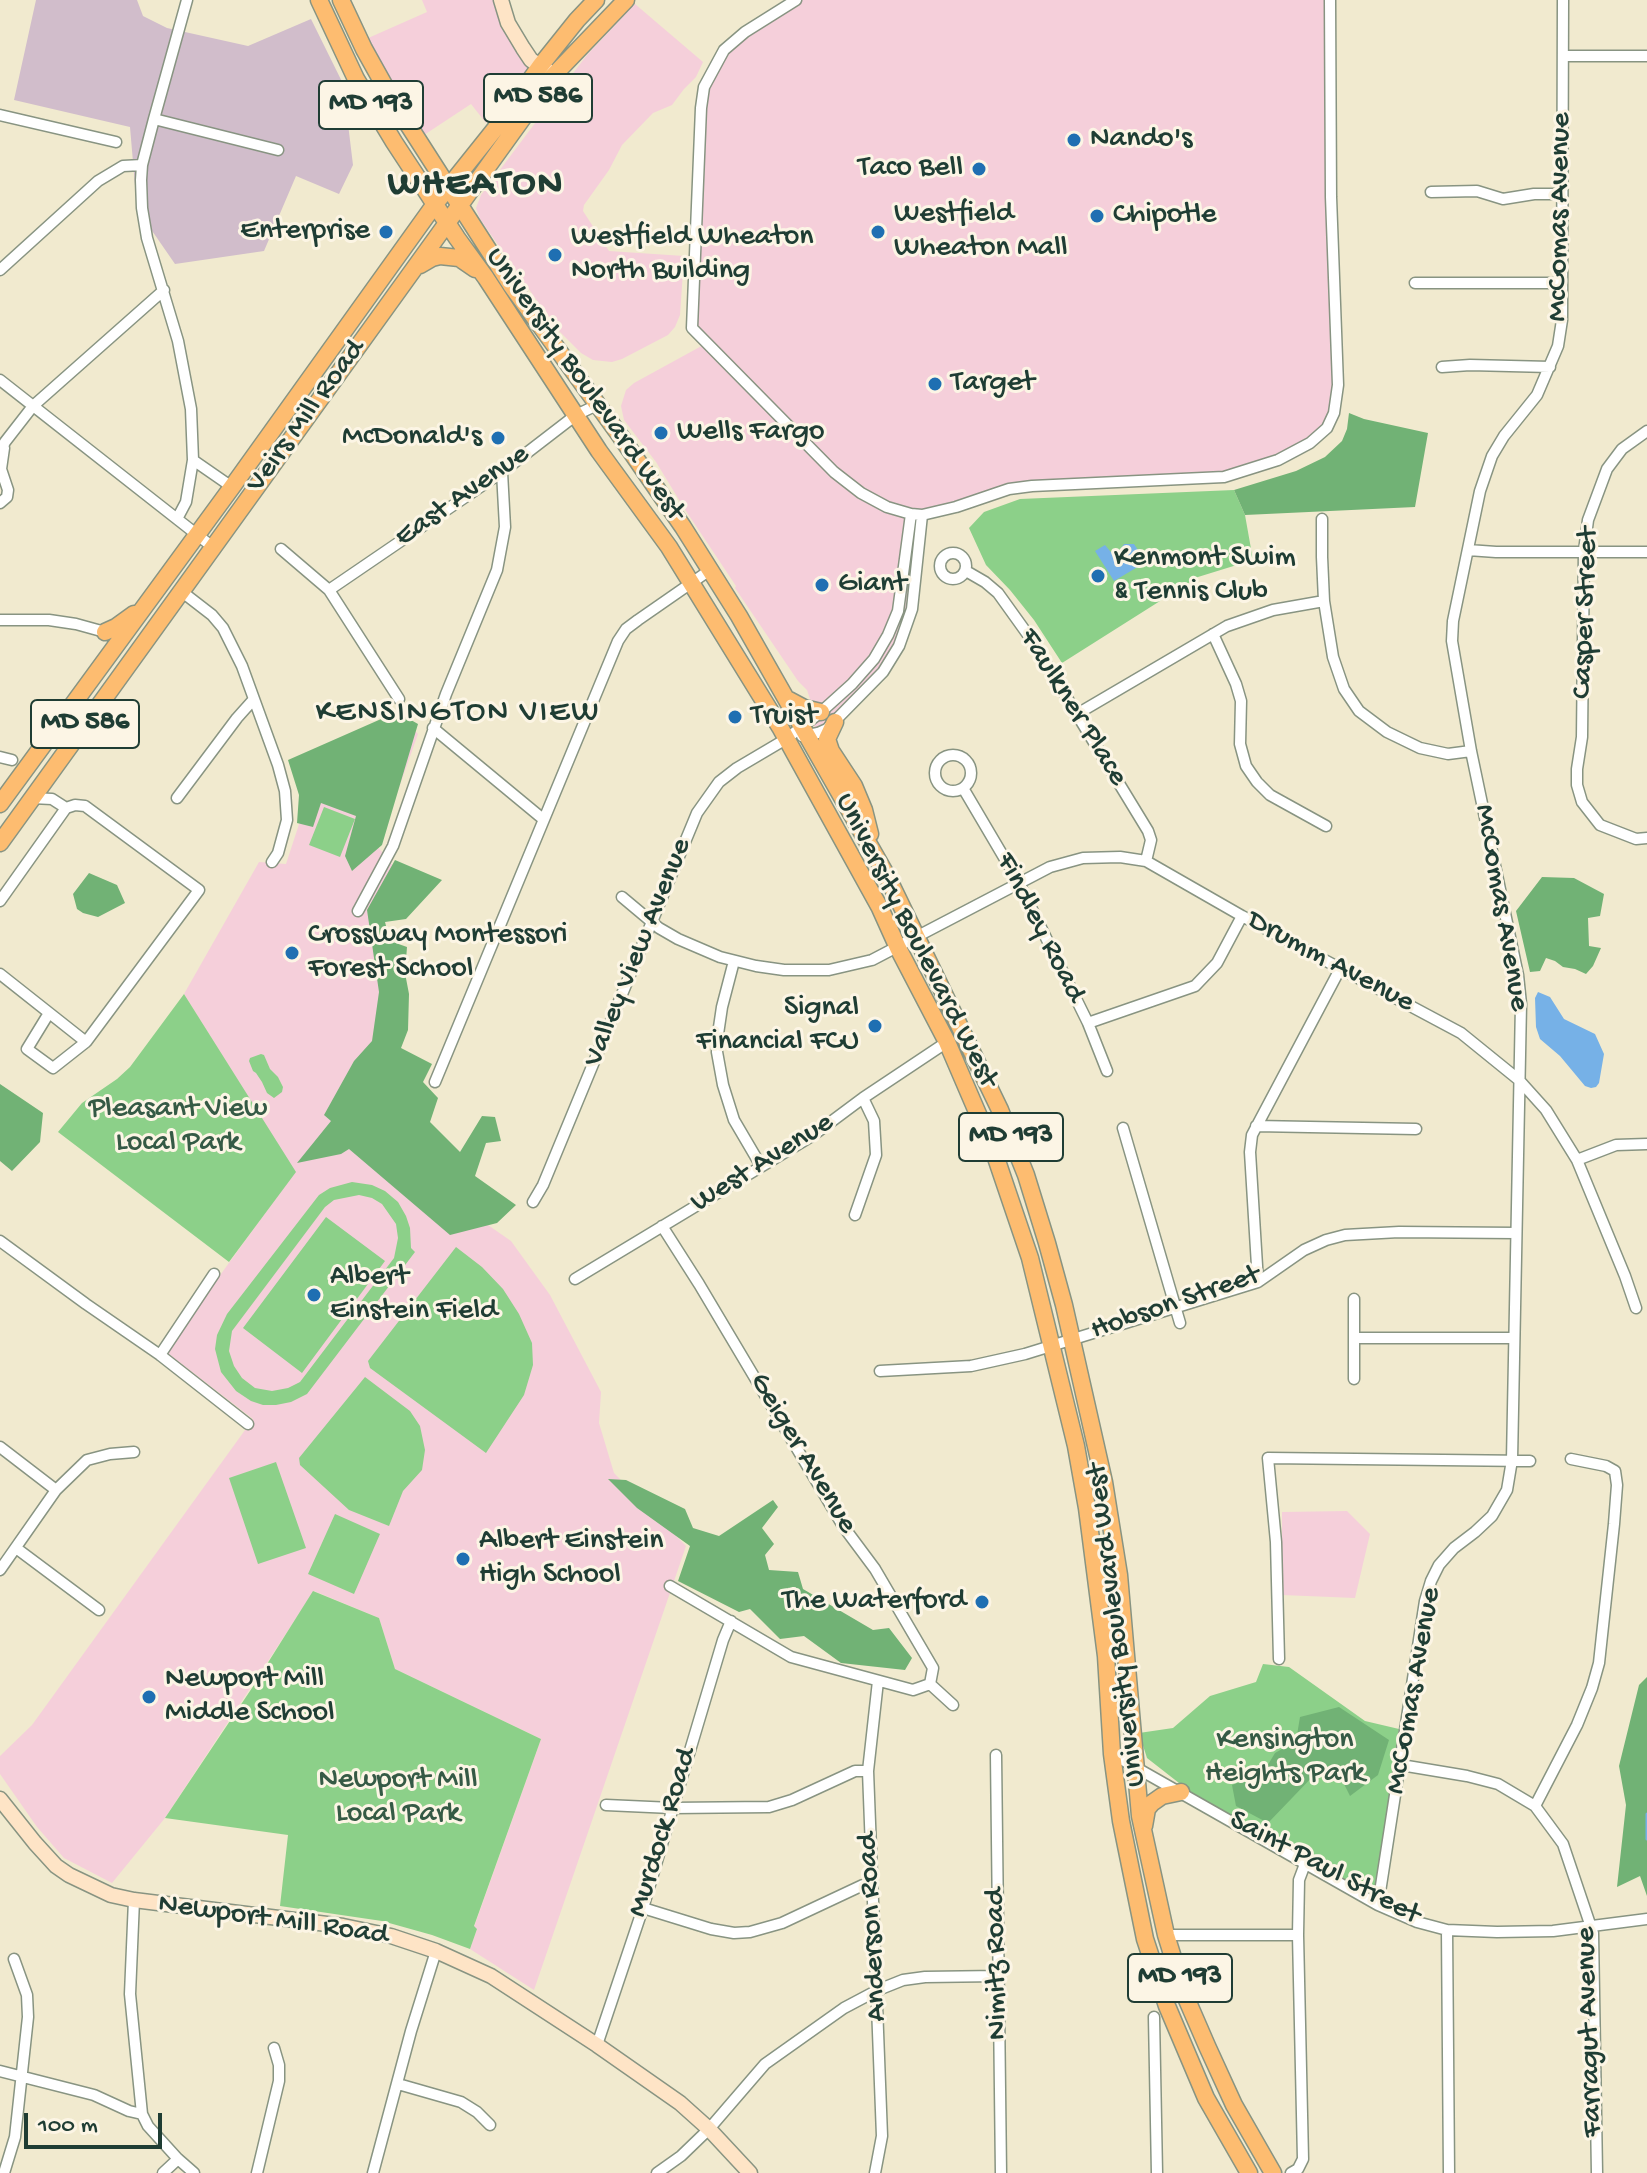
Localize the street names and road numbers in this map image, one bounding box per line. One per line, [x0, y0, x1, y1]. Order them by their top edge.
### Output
road number: MD 586 [484, 74, 592, 122]
road number: MD 193 [319, 81, 423, 129]
street label: McComas Avenue [1541, 112, 1581, 322]
street label: University Boulevard West [476, 241, 692, 529]
street label: Veirs Mill Road [239, 333, 375, 501]
street label: East Avenue [389, 438, 537, 556]
street label: Casper Street [1566, 526, 1608, 700]
street label: Faulkner Place [1009, 623, 1135, 793]
road number: MD 586 [31, 700, 139, 748]
street label: University Boulevard West [825, 788, 1005, 1094]
street label: McComas Avenue [1464, 802, 1536, 1014]
street label: Valley View Avenue [577, 834, 701, 1072]
street label: Findley Road [986, 847, 1092, 1009]
street label: Drumm Avenue [1240, 904, 1420, 1022]
street label: West Avenue [685, 1106, 841, 1222]
road number: MD 193 [959, 1113, 1063, 1161]
street label: Hobson Street [1087, 1258, 1265, 1350]
street label: Geiger Avenue [740, 1367, 864, 1541]
street label: University Boulevard West [1080, 1461, 1156, 1789]
street label: McComas Avenue [1379, 1585, 1451, 1797]
street label: Murdock Road [621, 1744, 707, 1922]
street label: Saint Paul Street [1222, 1803, 1426, 1935]
street label: Anderson Road [851, 1832, 897, 2022]
street label: Newport Mill Road [156, 1887, 390, 1955]
street label: Nimitz Road [979, 1888, 1017, 2040]
street label: Farragut Avenue [1569, 1926, 1613, 2138]
road number: MD 193 [1128, 1954, 1232, 2002]

